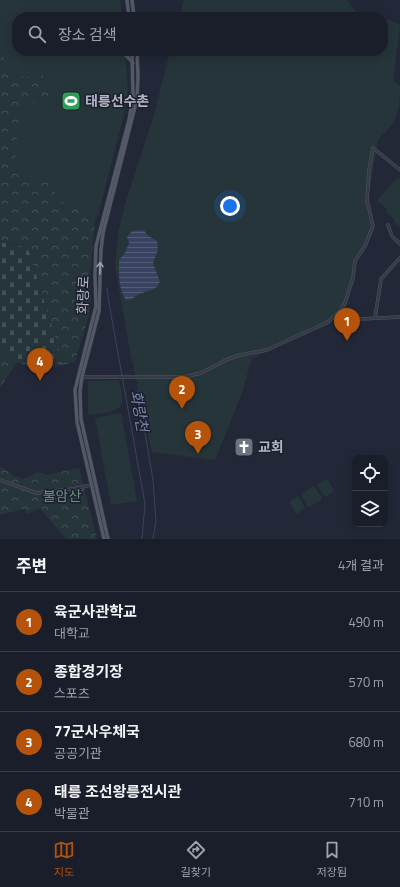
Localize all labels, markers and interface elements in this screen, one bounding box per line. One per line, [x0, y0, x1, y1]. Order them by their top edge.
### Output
search box [12, 12, 388, 56]
icon: search [26, 23, 48, 45]
text: 장소 검색 [58, 23, 117, 46]
sports icon: 태릉선수촌 [60, 90, 82, 112]
place label: 태릉선수촌 [85, 90, 150, 111]
your location [220, 196, 240, 216]
one-way arrow [96, 262, 104, 275]
street label: 화랑로 [71, 275, 94, 315]
pin: 1 [334, 308, 360, 341]
pin: 4 [27, 348, 53, 381]
pin: 2 [169, 376, 195, 409]
water label: 화랑천 [125, 389, 155, 435]
pin: 3 [185, 421, 211, 454]
church icon: 교회 [233, 436, 255, 458]
place label: 교회 [258, 436, 284, 457]
map controls [352, 455, 388, 527]
button: locate [352, 455, 388, 491]
park label: 불암산 [43, 485, 81, 506]
button: layers [352, 491, 388, 527]
text: 주변 [16, 553, 47, 579]
text: 4개 결과 [338, 555, 384, 575]
text: 육군사관학교 [54, 600, 137, 623]
text: 1 [25, 612, 33, 632]
text: 490 m [348, 612, 384, 632]
text: 대학교 [54, 623, 90, 643]
text: 종합경기장 [54, 660, 123, 683]
text: 2 [25, 672, 33, 692]
text: 570 m [348, 672, 384, 692]
text: 스포츠 [54, 683, 90, 703]
text: 77군사우체국 [54, 720, 140, 743]
text: 3 [25, 732, 33, 752]
text: 680 m [348, 732, 384, 752]
text: 공공기관 [54, 743, 102, 763]
text: 태릉 조선왕릉전시관 [54, 780, 182, 803]
text: 4 [25, 792, 33, 812]
text: 710 m [348, 792, 384, 812]
text: 박물관 [54, 803, 90, 823]
tab: 지도 [53, 839, 75, 880]
tab: 길찾기 [181, 839, 211, 880]
tab: 저장됨 [317, 839, 347, 880]

